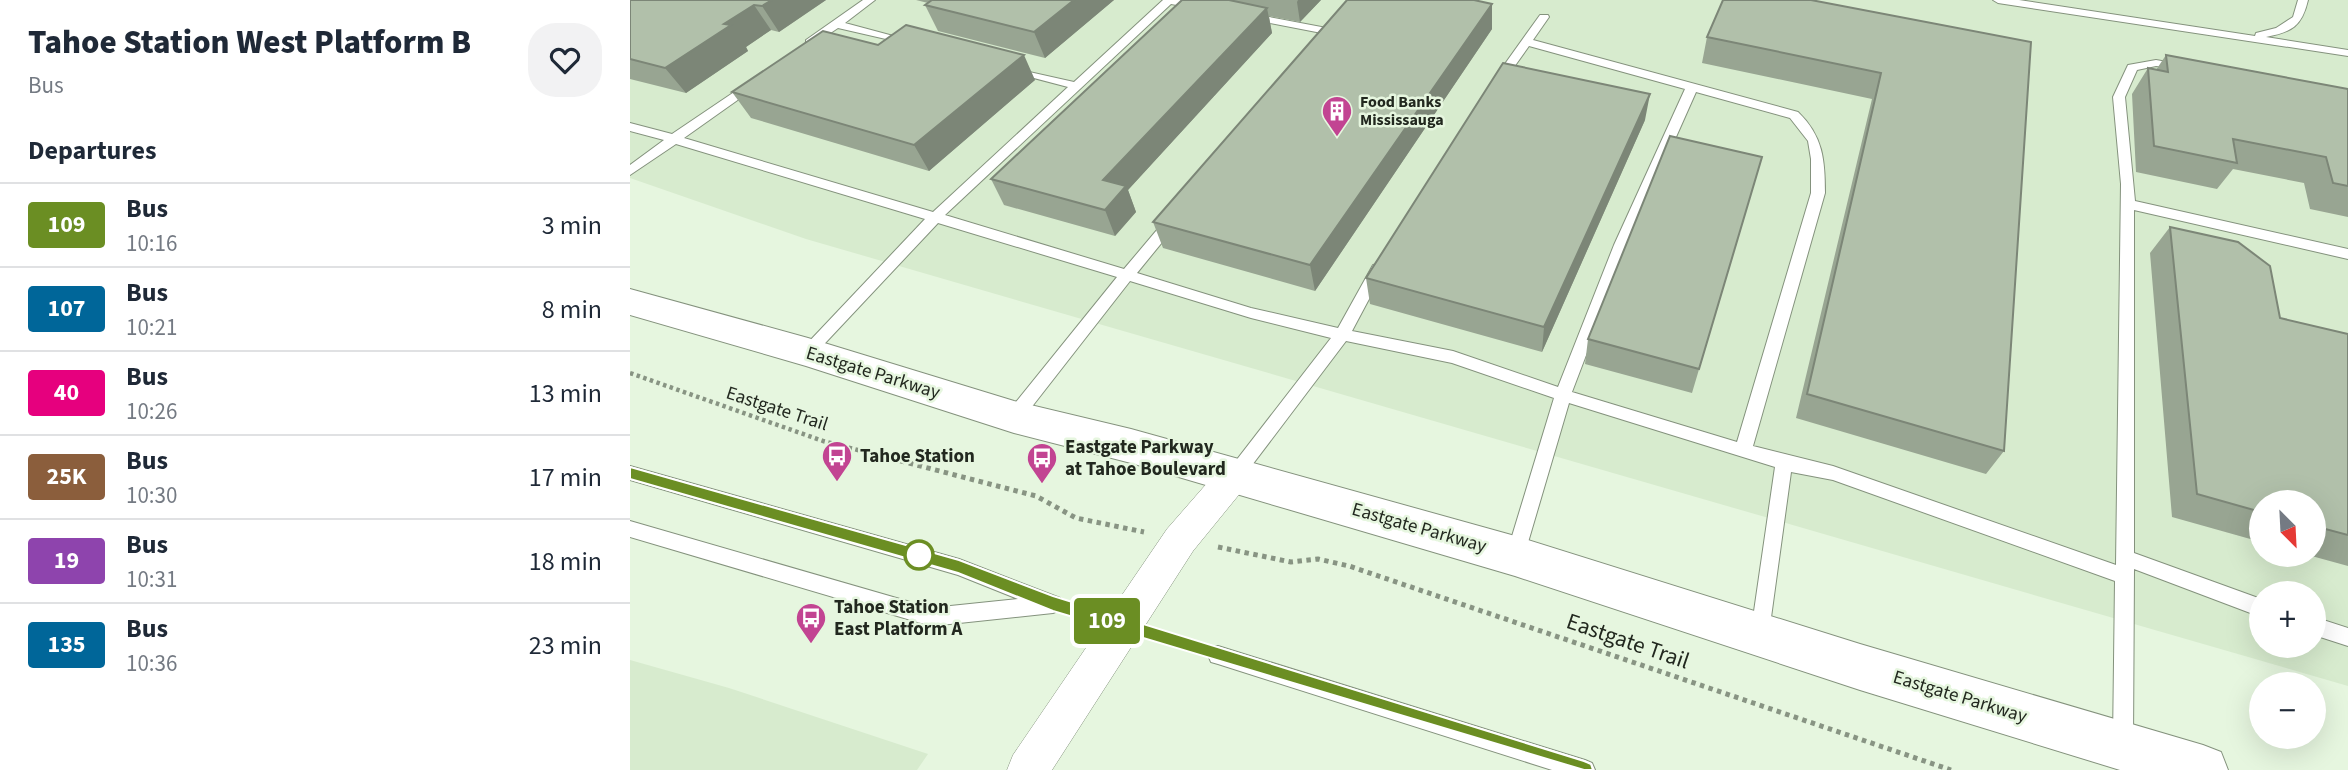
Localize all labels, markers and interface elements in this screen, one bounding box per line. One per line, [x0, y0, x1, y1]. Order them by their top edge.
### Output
text: Tahoe Station West Platform B [28, 19, 471, 66]
button: heart [528, 23, 602, 97]
text: Bus [28, 69, 64, 102]
place label: Food Banks Mississauga [1360, 91, 1444, 131]
building icon: Food Banks Mississauga [1320, 94, 1354, 138]
text: Departures [28, 132, 156, 169]
text: Bus [126, 190, 168, 227]
text: 109 [47, 207, 86, 242]
text: 3 min [542, 207, 602, 244]
text: 10:16 [126, 227, 177, 260]
text: Bus [126, 274, 168, 311]
text: 107 [47, 291, 86, 326]
text: 8 min [542, 291, 602, 328]
text: 10:21 [126, 311, 177, 344]
street label: Eastgate Parkway [803, 340, 943, 406]
text: Bus [126, 358, 168, 395]
text: 40 [54, 375, 79, 410]
text: 13 min [529, 375, 602, 412]
street label: Eastgate Trail [722, 380, 832, 438]
text: 10:26 [126, 395, 177, 428]
place label: Eastgate Parkway at Tahoe Boulevard [1065, 434, 1226, 483]
bus stop icon: Tahoe Station [820, 439, 854, 483]
bus stop icon: Eastgate Parkway at Tahoe Boulevard [1025, 441, 1059, 485]
text: Bus [126, 442, 168, 479]
place label: Tahoe Station [860, 443, 975, 470]
text: 25K [46, 459, 87, 494]
text: 17 min [529, 459, 602, 496]
text: 10:30 [126, 479, 177, 512]
north arrow [2249, 490, 2326, 567]
map controls [2249, 490, 2326, 749]
street label: Eastgate Parkway [1349, 496, 1490, 560]
text: Bus [126, 526, 168, 563]
unlabelled marker [904, 540, 934, 570]
text: 19 [54, 543, 79, 578]
text: 18 min [529, 543, 602, 580]
text: 10:31 [126, 563, 177, 596]
button: + [2249, 581, 2326, 658]
place label: Tahoe Station East Platform A [834, 594, 962, 643]
line badge: 109 [1067, 598, 1147, 644]
bus stop icon: Tahoe Station East Platform A [794, 601, 828, 645]
text: 109 [1088, 603, 1126, 638]
street label: Eastgate Trail [1562, 605, 1694, 677]
text: Bus [126, 610, 168, 647]
text: 135 [47, 627, 86, 662]
text: 23 min [529, 627, 602, 664]
text: 10:36 [126, 647, 177, 680]
street label: Eastgate Parkway [1890, 664, 2030, 730]
button: − [2249, 672, 2326, 749]

